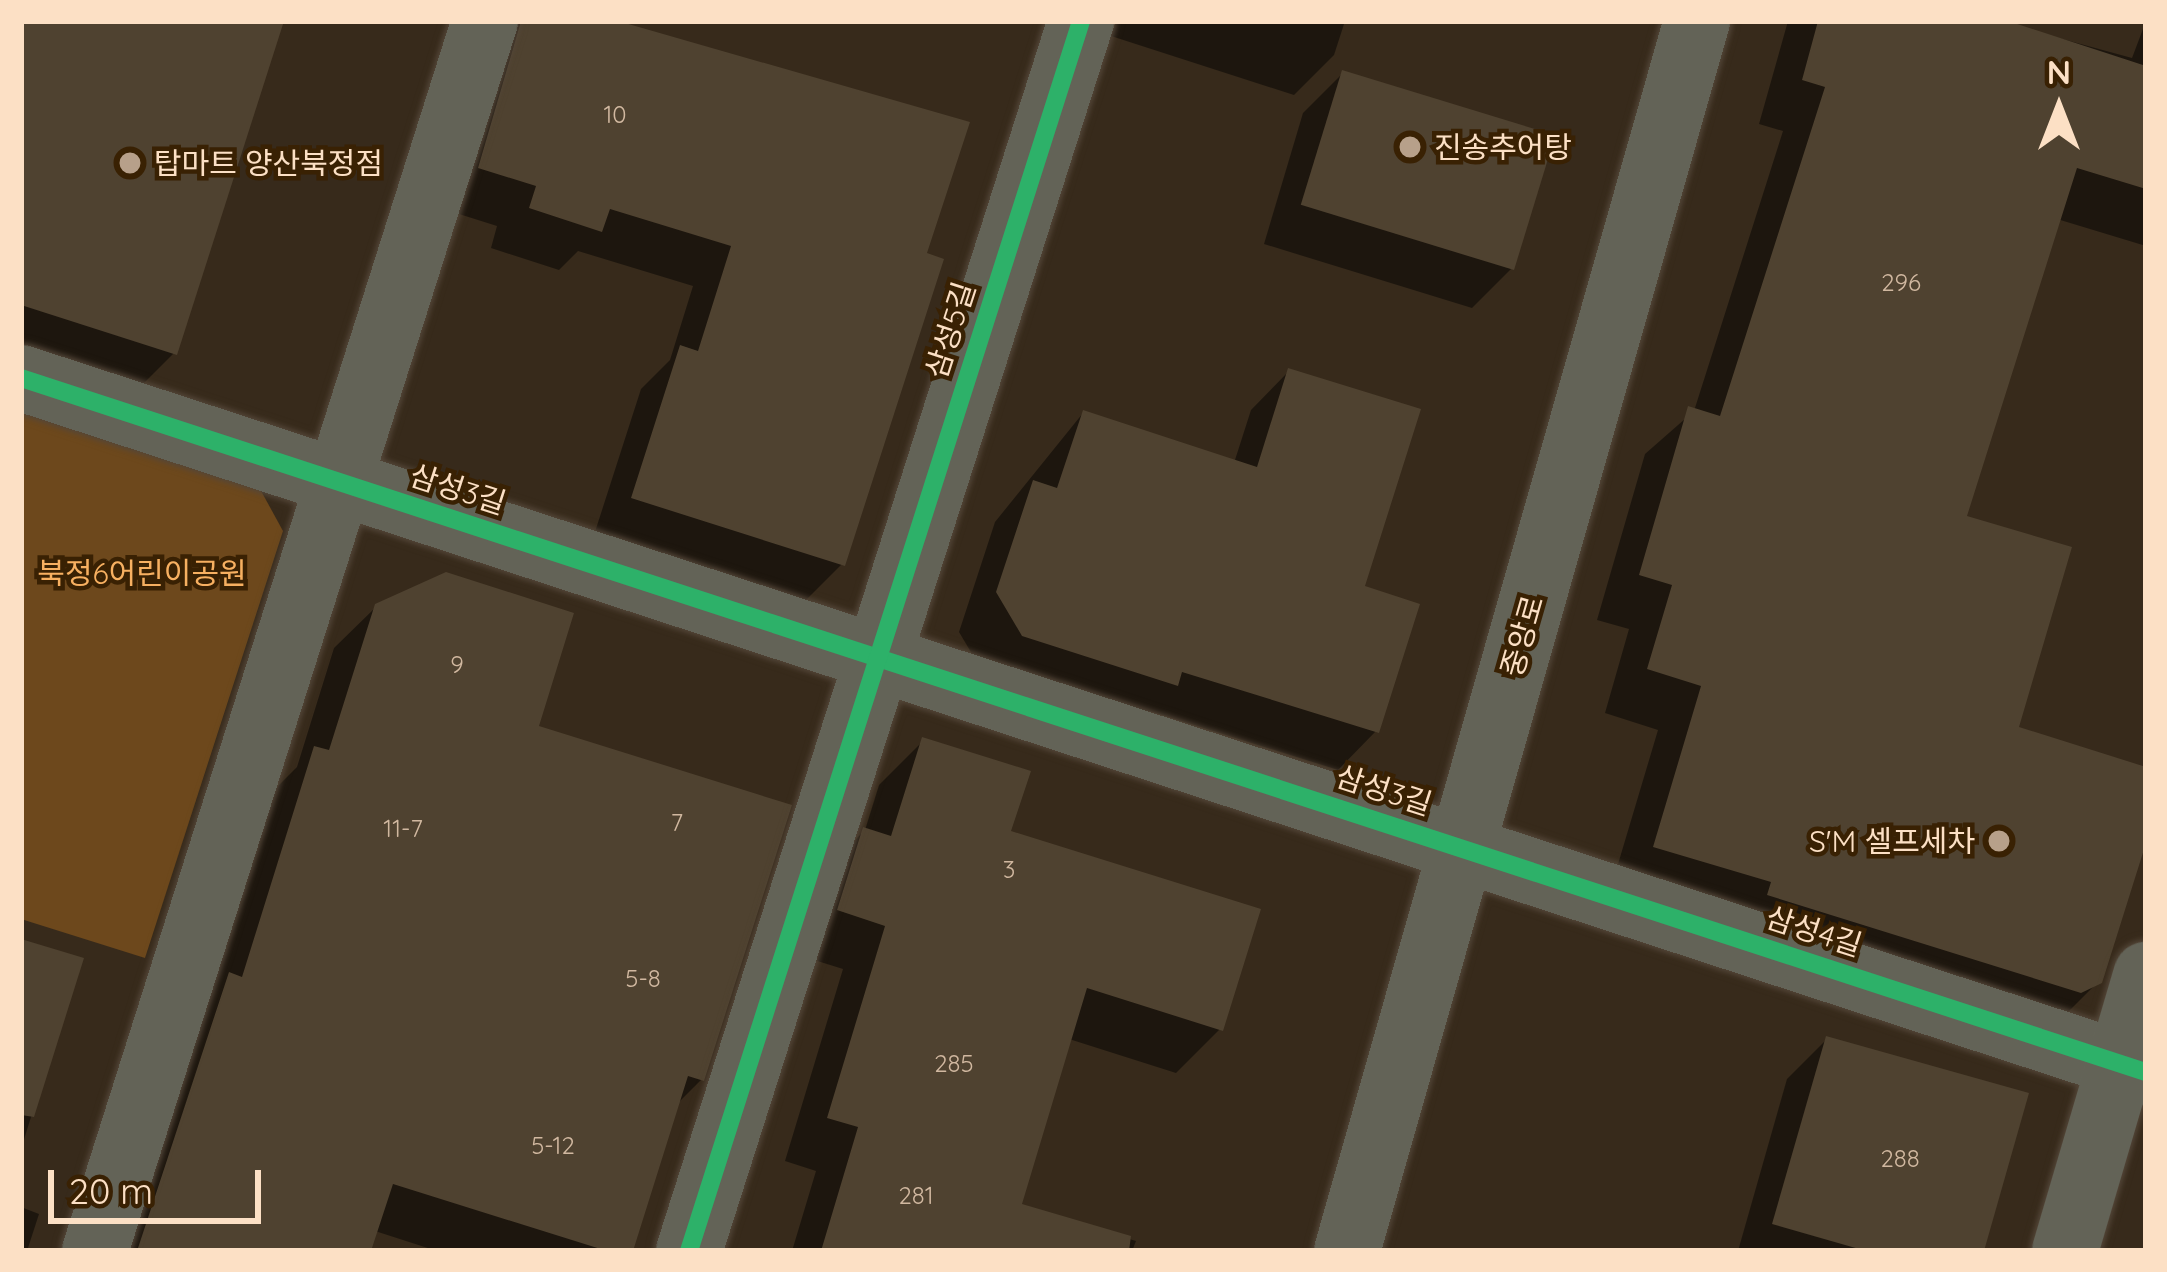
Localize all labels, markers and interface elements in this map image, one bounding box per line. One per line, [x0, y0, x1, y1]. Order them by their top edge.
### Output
north arrow [1999, 48, 2119, 168]
text: N [2047, 51, 2071, 92]
house number: 10 [603, 101, 627, 129]
place label: 진송추어탕 [1434, 129, 1572, 165]
marker: 진송추어탕 [1397, 134, 1423, 160]
place label: 탑마트 양산북정점 [154, 145, 383, 181]
marker: 탑마트 양산북정점 [117, 150, 143, 176]
house number: 296 [1881, 269, 1921, 297]
street label: 삼성5길 [918, 277, 982, 383]
street label: 삼성3길 [406, 457, 510, 521]
park label: 북정6어린이공원 [37, 555, 247, 591]
street label: 중앙로 [1493, 591, 1551, 681]
house number: 9 [450, 651, 464, 679]
street label: 삼성3길 [1332, 758, 1436, 822]
house number: 7 [671, 809, 683, 837]
house number: 11-7 [383, 815, 423, 843]
place label: S'M 셀프세차 [1809, 823, 1975, 859]
marker: S'M 셀프세차 [1986, 828, 2012, 854]
house number: 3 [1003, 856, 1015, 884]
street label: 삼성4길 [1762, 899, 1866, 963]
house number: 5-8 [625, 965, 661, 993]
house number: 285 [934, 1050, 974, 1078]
house number: 5-12 [531, 1132, 575, 1160]
house number: 288 [1880, 1145, 1920, 1173]
scale bar [54, 1146, 267, 1220]
text: 20 m [69, 1168, 153, 1213]
house number: 281 [898, 1182, 934, 1210]

